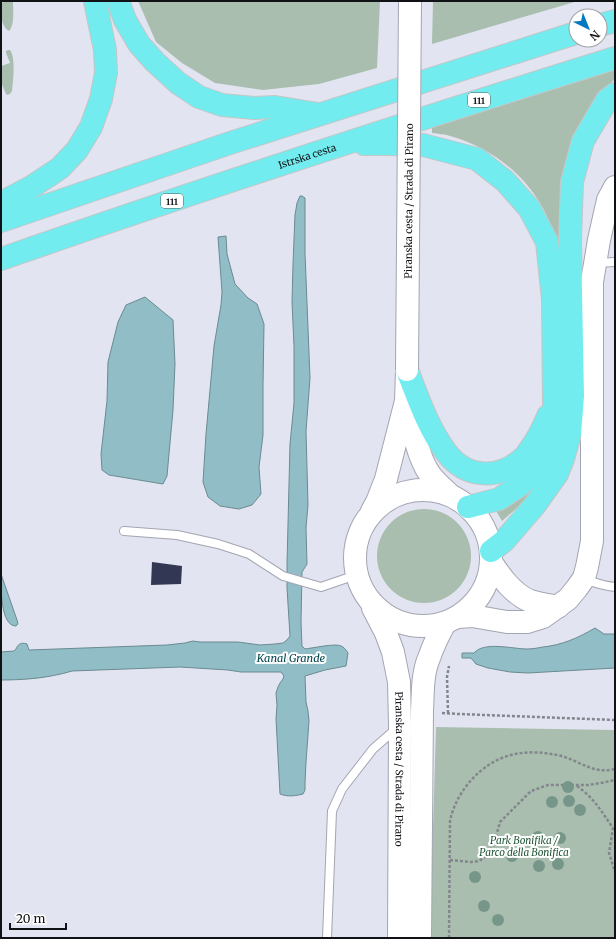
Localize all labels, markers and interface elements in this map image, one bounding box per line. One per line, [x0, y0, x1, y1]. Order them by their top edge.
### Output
north arrow [568, 8, 608, 48]
text: N [587, 27, 603, 44]
road number: 111 [468, 93, 490, 107]
street label: Piranska cesta / Strada di Pirano [401, 123, 416, 279]
street label: Istrska cesta [276, 140, 338, 171]
road number: 111 [161, 194, 183, 208]
water label: Kanal Grande [256, 651, 326, 665]
street label: Piranska cesta / Strada di Pirano [393, 691, 407, 847]
park label: Park Bonifika / Parco della Bonifica [479, 834, 569, 859]
scale bar [10, 905, 66, 931]
text: 20 m [16, 911, 45, 926]

